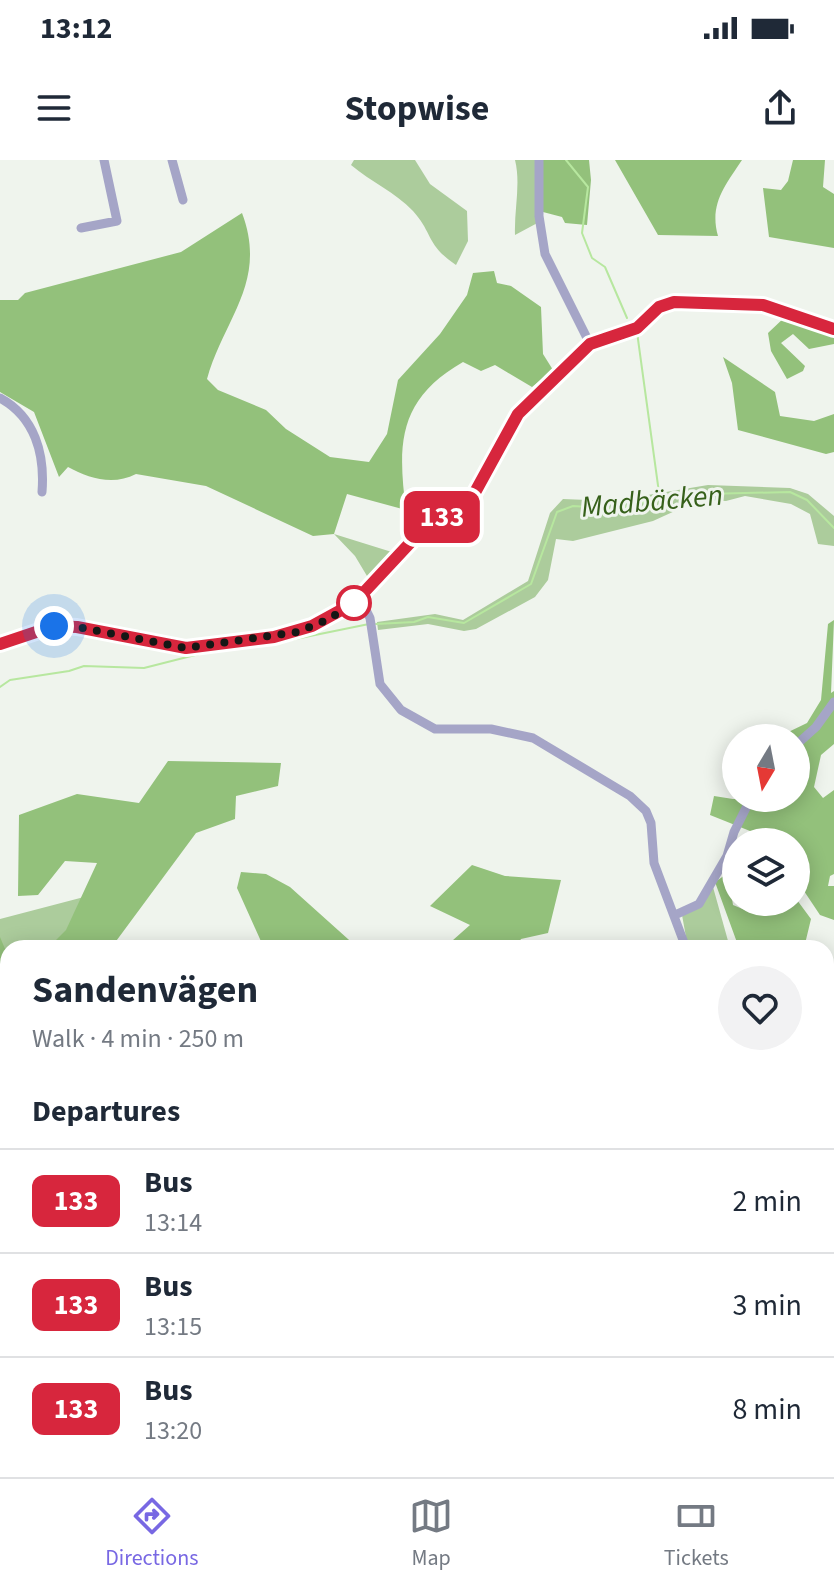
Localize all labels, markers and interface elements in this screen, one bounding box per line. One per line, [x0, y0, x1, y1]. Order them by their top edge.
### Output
text: 13:12 [40, 7, 112, 50]
text: Stopwise [345, 83, 489, 134]
icon: menu [32, 86, 76, 130]
icon: share [758, 86, 802, 130]
water label: Madbäcken [579, 473, 725, 529]
line badge: 133 [396, 491, 488, 543]
text: 133 [420, 497, 464, 537]
unlabelled marker [337, 586, 371, 620]
your location [34, 606, 74, 646]
north arrow [722, 724, 810, 812]
map controls [722, 724, 810, 916]
button: layers [722, 828, 810, 916]
text: Sandenvägen [32, 963, 258, 1017]
button: heart [718, 966, 802, 1050]
text: Walk · 4 min · 250 m [32, 1020, 244, 1057]
text: Departures [32, 1090, 180, 1133]
text: Bus [144, 1161, 192, 1204]
text: 2 min [732, 1180, 802, 1223]
text: 133 [54, 1181, 98, 1221]
text: 13:14 [144, 1204, 202, 1241]
text: Bus [144, 1265, 192, 1308]
text: 3 min [732, 1284, 802, 1327]
text: 133 [54, 1285, 98, 1325]
text: 13:15 [144, 1308, 202, 1345]
text: Bus [144, 1369, 192, 1412]
text: 8 min [732, 1388, 802, 1431]
text: 133 [54, 1389, 98, 1429]
text: 13:20 [144, 1412, 202, 1449]
tab: Directions [105, 1494, 198, 1574]
tab: Map [409, 1494, 453, 1574]
tab: Tickets [664, 1494, 729, 1574]

